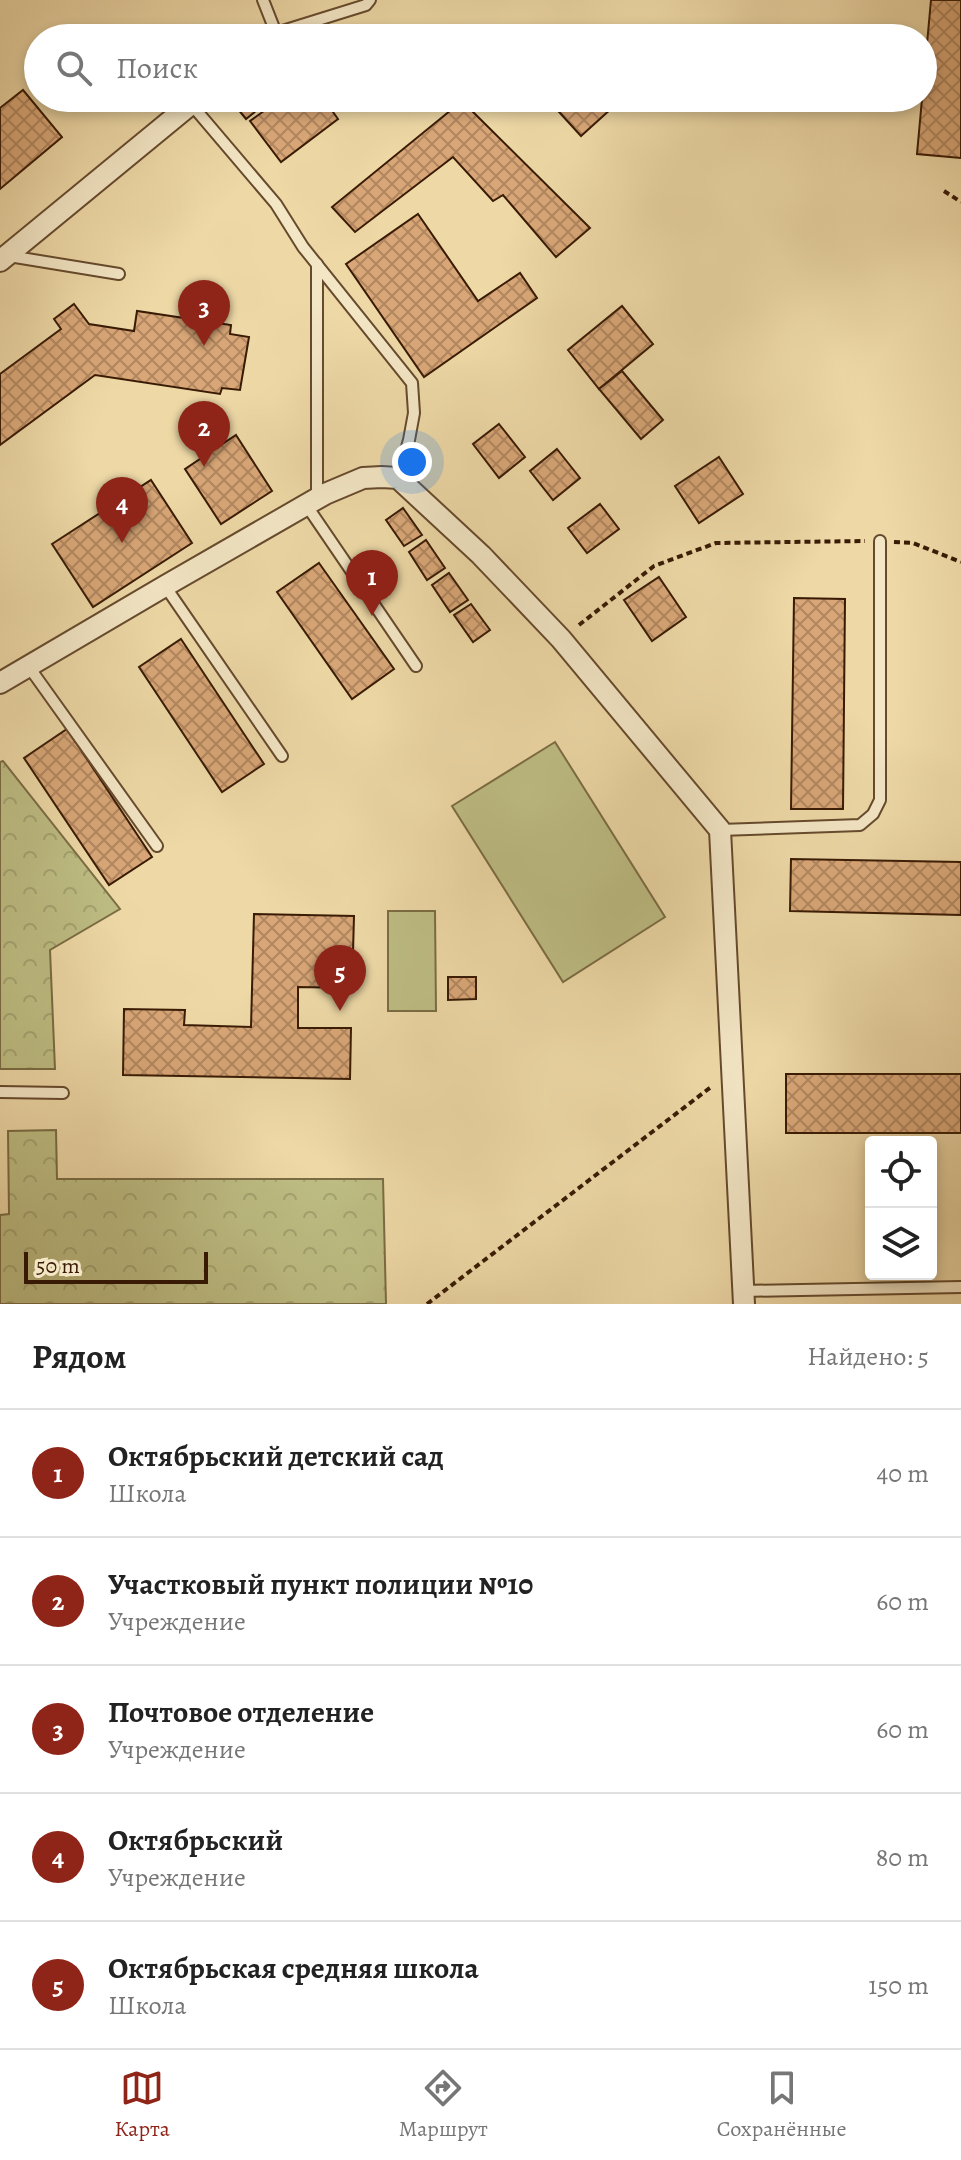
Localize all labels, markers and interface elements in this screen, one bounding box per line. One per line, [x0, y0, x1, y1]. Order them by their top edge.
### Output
search box [24, 24, 937, 112]
icon: search [52, 46, 96, 90]
text: Поиск [116, 48, 198, 88]
pin: 3 [178, 280, 230, 346]
pin: 2 [178, 401, 230, 467]
your location [392, 442, 432, 482]
pin: 4 [96, 477, 148, 543]
pin: 1 [346, 550, 398, 616]
pin: 5 [314, 945, 366, 1011]
map controls [865, 1136, 937, 1280]
button: locate [865, 1136, 937, 1208]
button: layers [865, 1208, 937, 1280]
scale bar [24, 1248, 208, 1284]
text: 50 m [36, 1251, 80, 1281]
text: Рядом [32, 1333, 126, 1380]
text: Найдено: 5 [807, 1339, 929, 1374]
text: Октябрьский детский сад [108, 1436, 444, 1476]
text: 1 [53, 1456, 63, 1491]
text: 40 m [877, 1456, 929, 1491]
text: Школа [108, 1476, 186, 1511]
text: Участковый пункт полиции №10 [108, 1564, 533, 1604]
text: 2 [52, 1584, 64, 1619]
text: 60 m [876, 1584, 929, 1619]
text: Учреждение [108, 1604, 246, 1639]
text: Почтовое отделение [108, 1692, 374, 1732]
text: 3 [52, 1712, 64, 1747]
text: 60 m [876, 1712, 929, 1747]
text: Учреждение [108, 1732, 246, 1767]
text: Октябрьский [108, 1820, 283, 1860]
text: 4 [52, 1840, 64, 1875]
text: 80 m [876, 1840, 929, 1875]
text: Учреждение [108, 1860, 246, 1895]
text: Октябрьская средняя школа [108, 1948, 479, 1988]
text: 5 [52, 1968, 64, 2003]
text: 150 m [868, 1968, 929, 2003]
text: Школа [108, 1988, 186, 2023]
tab: Карта [114, 2066, 170, 2144]
tab: Маршрут [399, 2066, 488, 2144]
tab: Сохранённые [717, 2066, 847, 2144]

